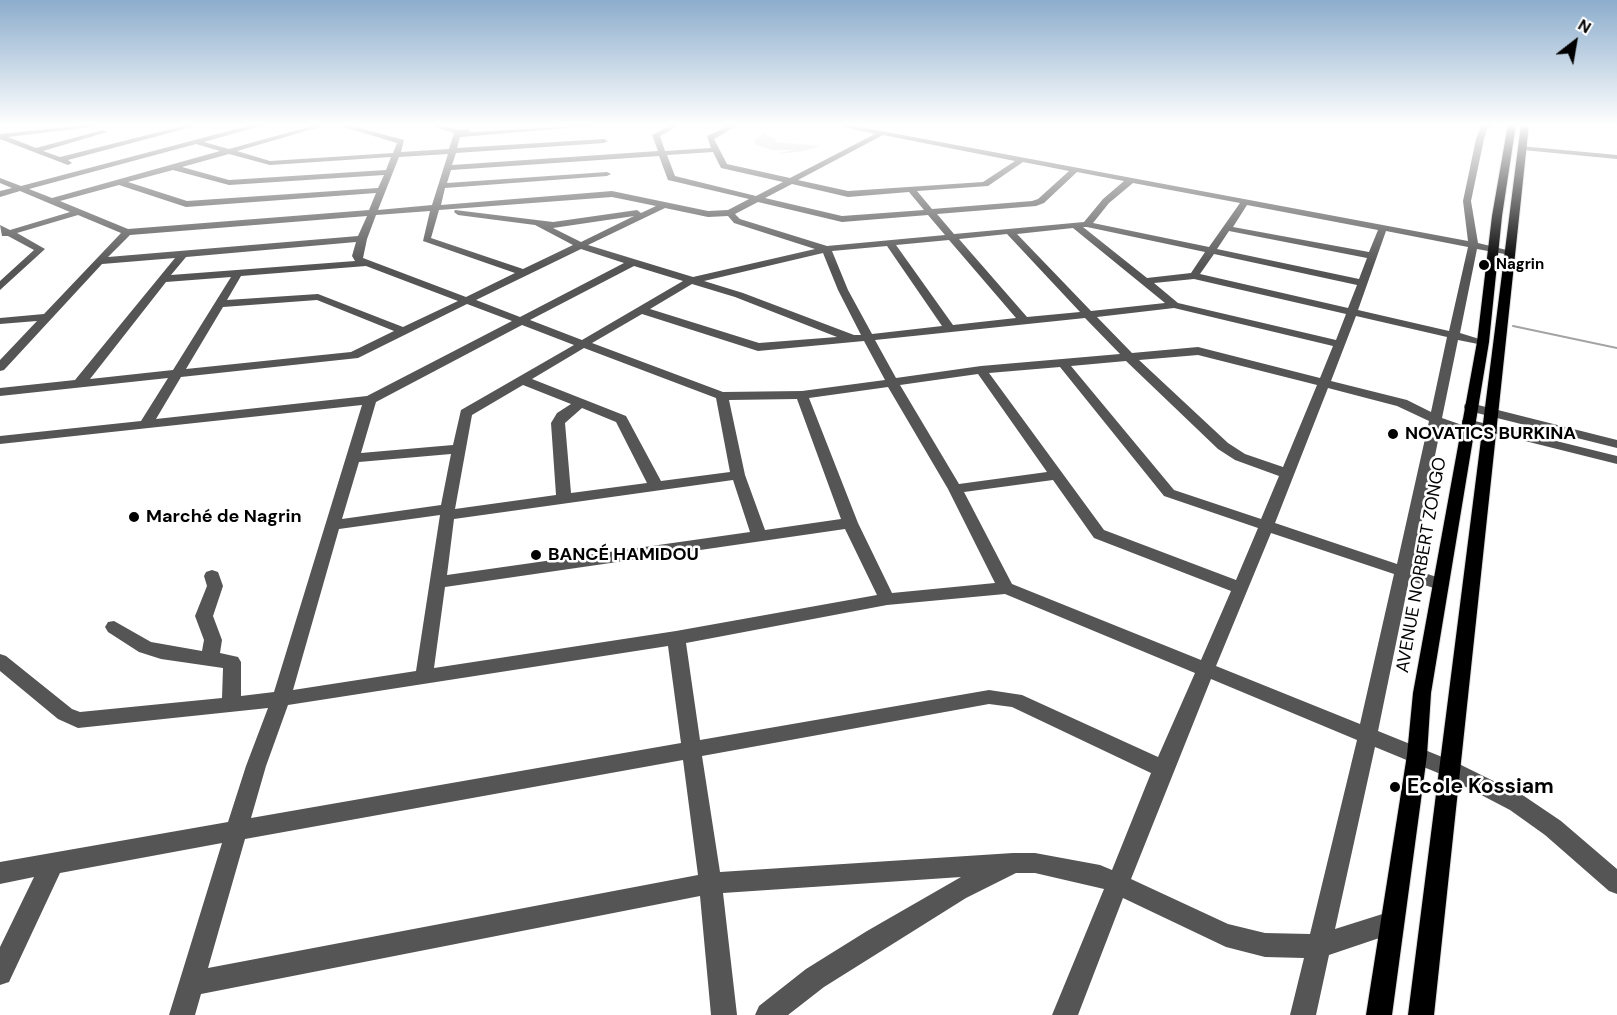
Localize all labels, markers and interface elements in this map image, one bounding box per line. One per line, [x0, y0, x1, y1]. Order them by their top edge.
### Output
north arrow [1545, 12, 1605, 72]
text: N [1574, 14, 1595, 38]
place label: Nagrin [1496, 256, 1544, 274]
marker: Nagrin [1477, 258, 1491, 272]
place label: NOVATICS BURKINA [1405, 423, 1576, 445]
marker: NOVATICS BURKINA [1386, 427, 1400, 441]
street label: AVENUE NORBERT ZONGO [1392, 455, 1452, 675]
place label: Marché de Nagrin [146, 506, 301, 528]
marker: Marché de Nagrin [127, 510, 141, 524]
place label: BANCÉ HAMIDOU [548, 544, 699, 566]
marker: BANCÉ HAMIDOU [529, 548, 543, 562]
place label: Ecole Kossiam [1407, 774, 1554, 800]
marker: Ecole Kossiam [1388, 780, 1402, 794]

